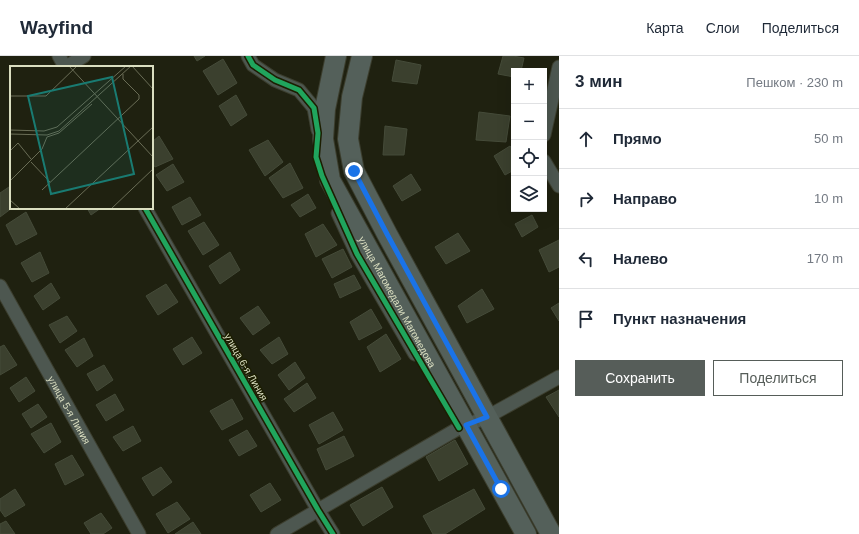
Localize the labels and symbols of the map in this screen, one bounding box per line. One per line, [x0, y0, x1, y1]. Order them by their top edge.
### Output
inset map [10, 66, 153, 209]
route end [345, 162, 363, 180]
street label: улица Магомедали Магомедова [357, 234, 438, 370]
street label: улица 6-я Линия [222, 331, 270, 403]
street label: улица 5-я Линия [46, 374, 93, 446]
route start [492, 480, 510, 498]

